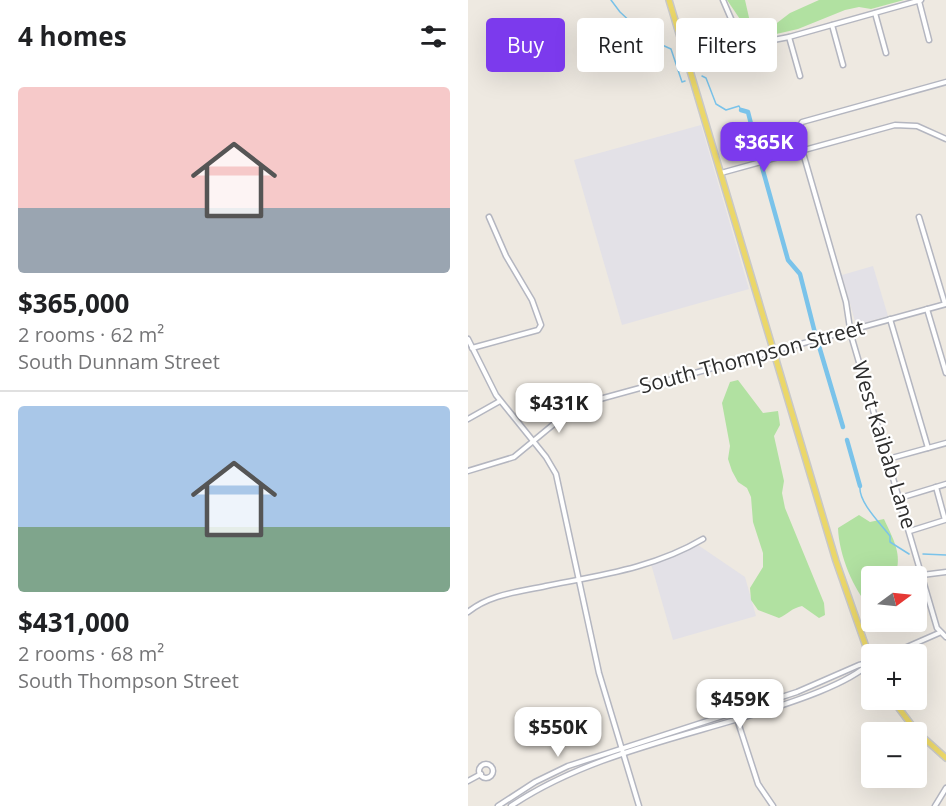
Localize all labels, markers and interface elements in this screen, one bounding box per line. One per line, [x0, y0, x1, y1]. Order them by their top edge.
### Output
text: 4 homes [18, 18, 127, 54]
chip: Buy [486, 18, 565, 72]
chip: Rent [577, 18, 664, 72]
chip: Filters [676, 18, 777, 72]
icon: filters [417, 20, 450, 53]
pin: $365K [722, 122, 806, 173]
icon: home [180, 126, 288, 234]
text: $365K [734, 128, 794, 155]
text: $365,000 [18, 285, 129, 321]
street label: South Thompson Street [636, 313, 867, 400]
text: 2 rooms · 62 m² [18, 321, 164, 348]
text: South Dunnam Street [18, 348, 220, 375]
street label: West Kaibab Lane [846, 357, 924, 532]
pin: $431K [517, 383, 601, 434]
text: $431K [529, 389, 589, 416]
icon: home [180, 445, 288, 553]
north arrow [861, 566, 927, 632]
map controls [861, 566, 927, 788]
text: $431,000 [18, 604, 129, 640]
text: 2 rooms · 68 m² [18, 640, 164, 667]
button: + [861, 644, 927, 710]
text: South Thompson Street [18, 667, 239, 694]
pin: $459K [698, 679, 782, 730]
text: $459K [710, 685, 770, 712]
pin: $550K [516, 707, 600, 758]
text: $550K [528, 713, 588, 740]
button: − [861, 722, 927, 788]

